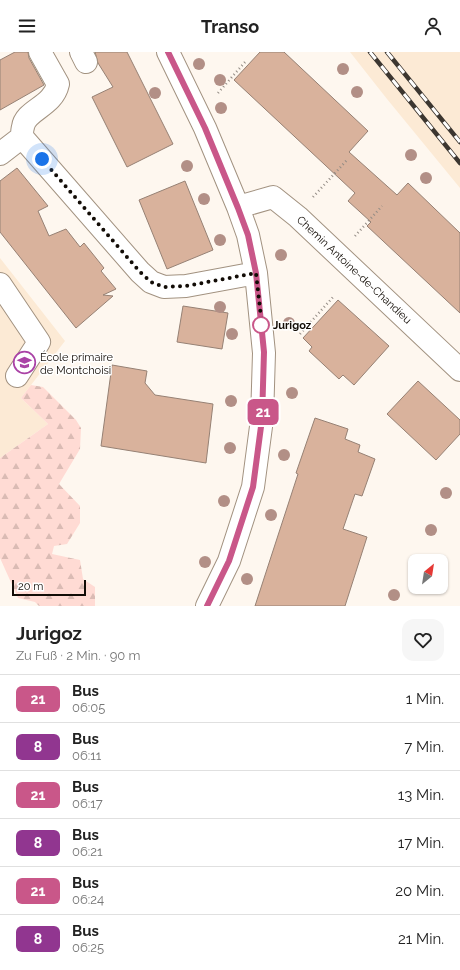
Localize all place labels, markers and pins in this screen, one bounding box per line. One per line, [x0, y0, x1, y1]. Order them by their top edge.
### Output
marker: Jurigoz [252, 316, 270, 334]
place label: Jurigoz [273, 319, 312, 332]
school or university icon: École primaire de Montchoisi [11, 350, 37, 376]
place label: École primaire de Montchoisi [40, 350, 114, 377]

